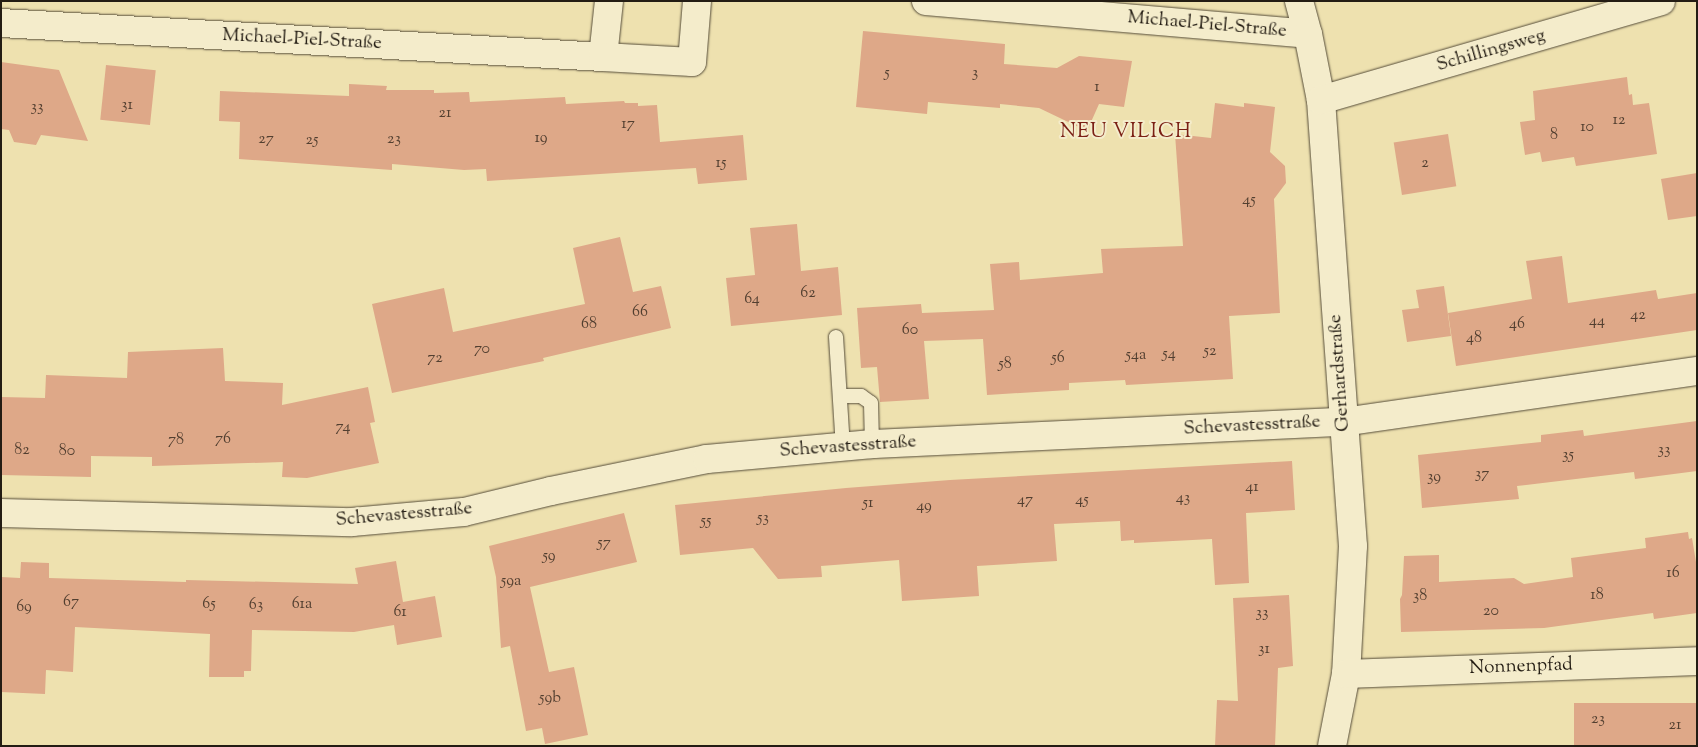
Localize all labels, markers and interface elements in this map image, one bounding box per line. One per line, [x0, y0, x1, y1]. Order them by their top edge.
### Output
street label: Michael-Piel-Straße [1126, 7, 1288, 43]
street label: Michael-Piel-Straße [222, 24, 382, 56]
street label: Schillingsweg [1434, 25, 1548, 77]
house number: 5 [884, 64, 890, 84]
house number: 3 [972, 64, 978, 84]
house number: 1 [1094, 78, 1100, 98]
house number: 31 [121, 96, 133, 116]
house number: 33 [31, 98, 43, 118]
house number: 21 [439, 104, 451, 124]
house number: 12 [1613, 111, 1625, 131]
house number: 17 [621, 115, 635, 135]
house number: 10 [1580, 118, 1594, 138]
district label: NEU VILICH [1059, 120, 1193, 144]
house number: 8 [1550, 126, 1558, 146]
house number: 19 [534, 129, 548, 149]
house number: 27 [258, 130, 274, 150]
house number: 23 [387, 130, 401, 150]
house number: 25 [306, 131, 318, 151]
house number: 15 [716, 154, 726, 174]
house number: 2 [1421, 154, 1429, 174]
house number: 45 [1242, 191, 1256, 211]
house number: 62 [800, 284, 816, 304]
house number: 64 [744, 290, 760, 310]
house number: 66 [632, 303, 648, 323]
house number: 42 [1630, 306, 1646, 326]
house number: 44 [1589, 312, 1605, 332]
street label: Gerhardstraße [1325, 314, 1355, 432]
house number: 68 [581, 315, 597, 335]
house number: 46 [1509, 315, 1525, 335]
house number: 60 [902, 321, 918, 341]
house number: 48 [1466, 329, 1482, 349]
house number: 70 [474, 340, 490, 360]
house number: 52 [1204, 342, 1216, 362]
house number: 54 [1162, 345, 1176, 365]
house number: 54a [1126, 346, 1146, 366]
house number: 72 [427, 349, 443, 369]
house number: 56 [1051, 349, 1065, 369]
house number: 58 [998, 355, 1012, 375]
street label: Schevastesstraße [1183, 411, 1321, 441]
house number: 74 [336, 418, 350, 438]
house number: 76 [215, 430, 231, 450]
house number: 78 [168, 431, 184, 451]
street label: Schevastesstraße [779, 431, 917, 463]
house number: 82 [14, 441, 30, 461]
house number: 33 [1658, 441, 1670, 461]
house number: 80 [59, 442, 75, 462]
house number: 35 [1562, 446, 1574, 466]
house number: 37 [1475, 465, 1489, 485]
house number: 39 [1427, 468, 1441, 488]
house number: 41 [1245, 478, 1259, 498]
house number: 43 [1176, 489, 1190, 509]
house number: 47 [1017, 491, 1033, 511]
house number: 45 [1075, 491, 1089, 511]
house number: 51 [863, 494, 873, 514]
house number: 49 [916, 497, 932, 517]
street label: Schevastesstraße [335, 498, 473, 532]
house number: 53 [757, 509, 769, 529]
house number: 55 [700, 512, 712, 532]
house number: 57 [597, 534, 611, 554]
house number: 59 [542, 547, 556, 567]
house number: 16 [1666, 564, 1680, 584]
house number: 59a [501, 572, 521, 592]
house number: 18 [1590, 586, 1604, 606]
house number: 38 [1413, 587, 1427, 607]
house number: 67 [63, 593, 79, 613]
house number: 65 [202, 595, 216, 615]
house number: 61a [292, 595, 312, 615]
house number: 63 [249, 596, 263, 616]
house number: 69 [16, 598, 32, 618]
house number: 20 [1483, 602, 1499, 622]
house number: 61 [393, 603, 407, 623]
house number: 33 [1256, 604, 1268, 624]
house number: 31 [1258, 640, 1270, 660]
street label: Nonnenpfad [1469, 654, 1573, 680]
house number: 59b [539, 689, 561, 709]
house number: 23 [1591, 710, 1605, 730]
house number: 21 [1669, 716, 1681, 736]

